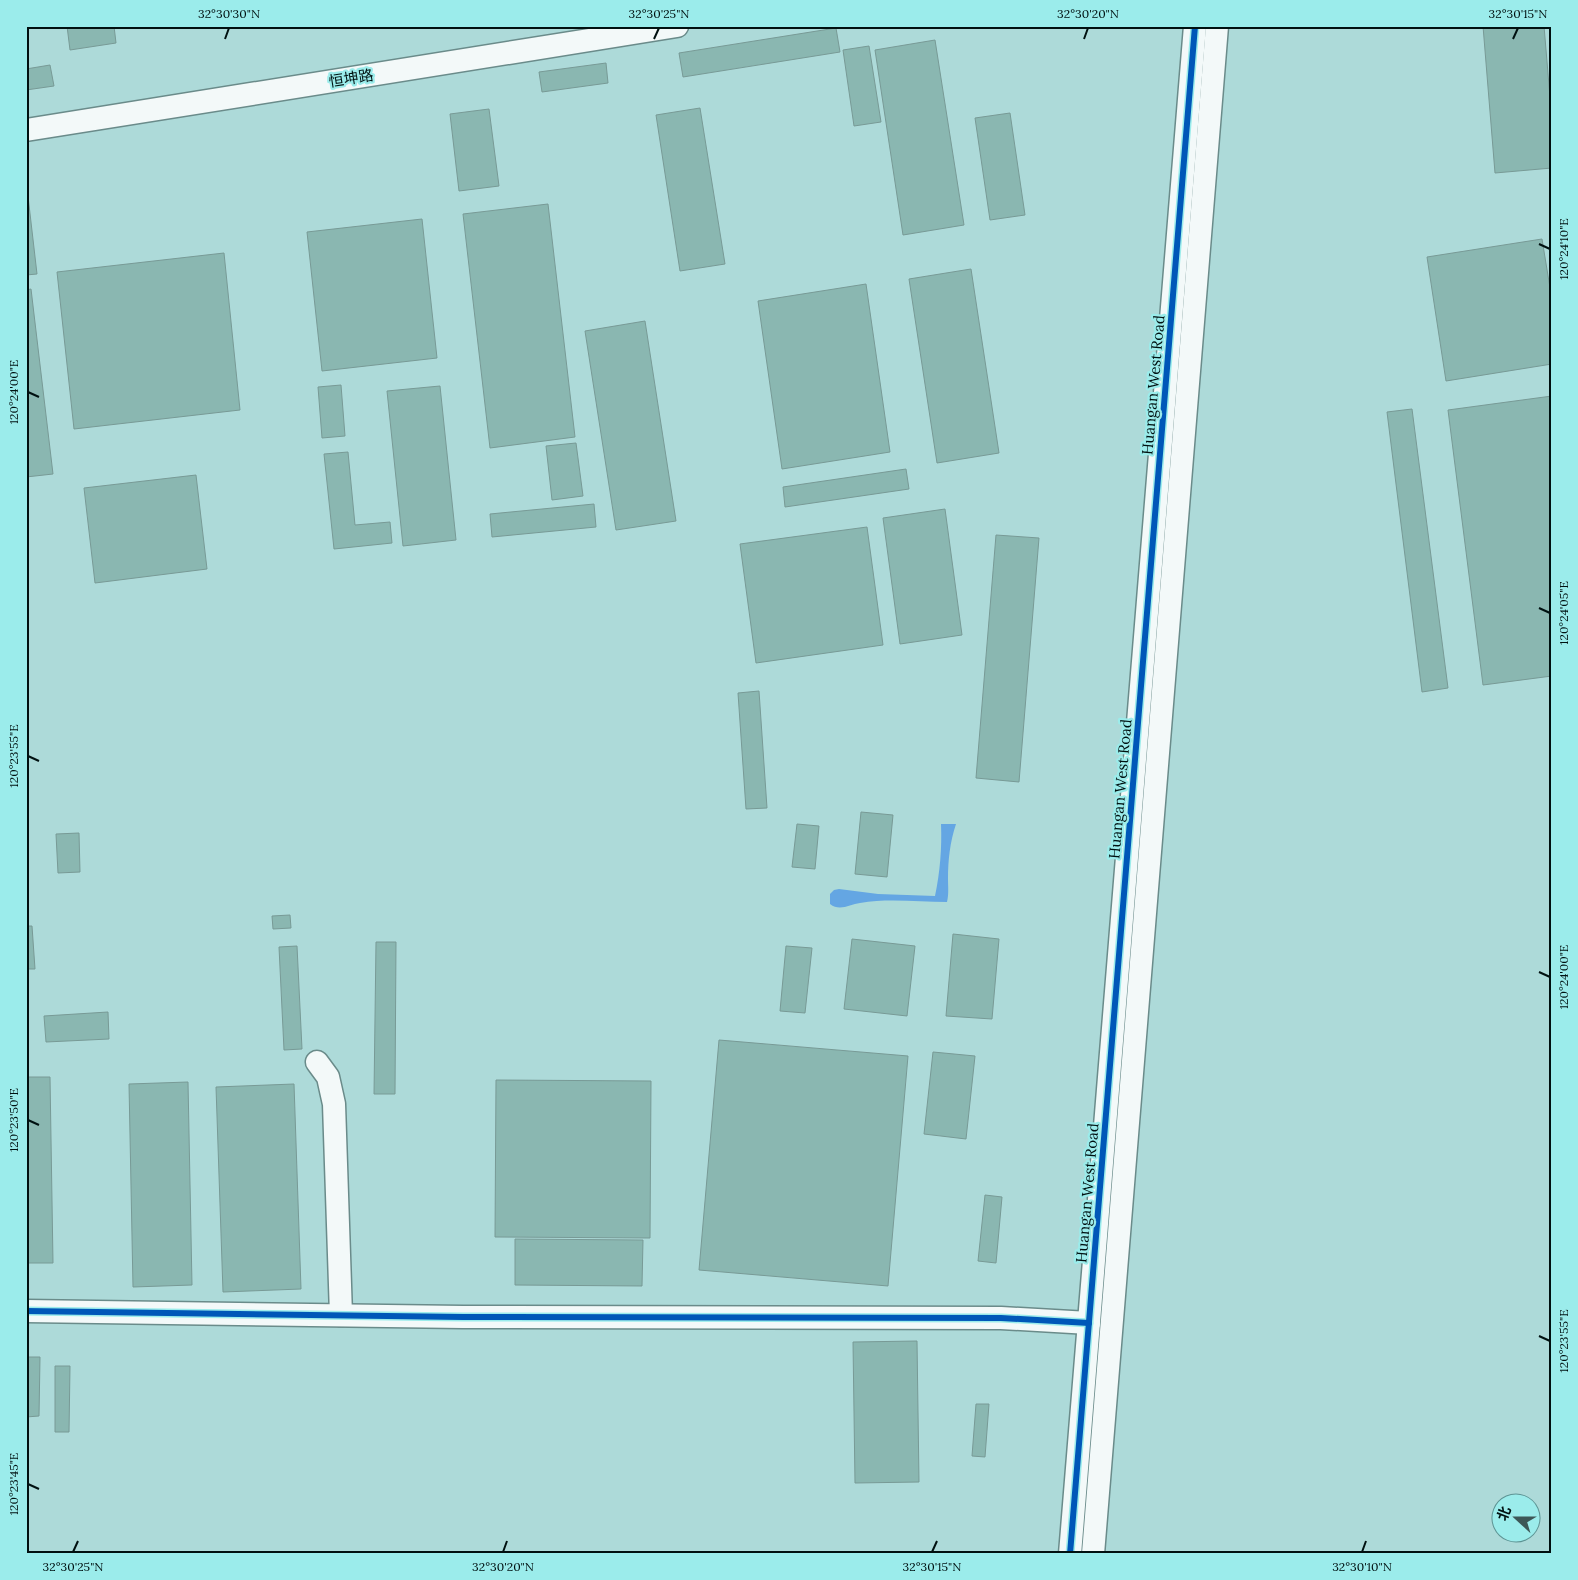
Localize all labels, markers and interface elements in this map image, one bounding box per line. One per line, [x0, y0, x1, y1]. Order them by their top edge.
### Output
text: 32°30'30"N [198, 6, 260, 21]
text: 32°30'25"N [629, 6, 689, 21]
text: 32°30'20"N [1057, 6, 1119, 21]
text: 32°30'15"N [1489, 6, 1547, 21]
street label: 恒坤路 [327, 65, 375, 91]
text: 120°24'10"E [1556, 218, 1571, 280]
street label: Huangan West Road [1137, 314, 1169, 456]
text: 120°24'00"E [6, 360, 21, 424]
text: 120°24'05"E [1556, 581, 1571, 645]
street label: Huangan West Road [1104, 718, 1136, 860]
text: 120°23'55"E [6, 724, 21, 788]
text: 120°24'00"E [1556, 945, 1571, 1009]
text: 120°23'50"E [6, 1088, 21, 1152]
street label: Huangan West Road [1071, 1122, 1103, 1264]
text: 120°23'55"E [1556, 1309, 1571, 1373]
text: 120°23'45"E [6, 1453, 21, 1515]
north arrow [1490, 1492, 1540, 1542]
text: 北 [1493, 1504, 1515, 1523]
text: 32°30'25"N [43, 1559, 103, 1574]
text: 32°30'20"N [472, 1559, 534, 1574]
text: 32°30'15"N [903, 1559, 961, 1574]
text: 32°30'10"N [1332, 1559, 1392, 1574]

